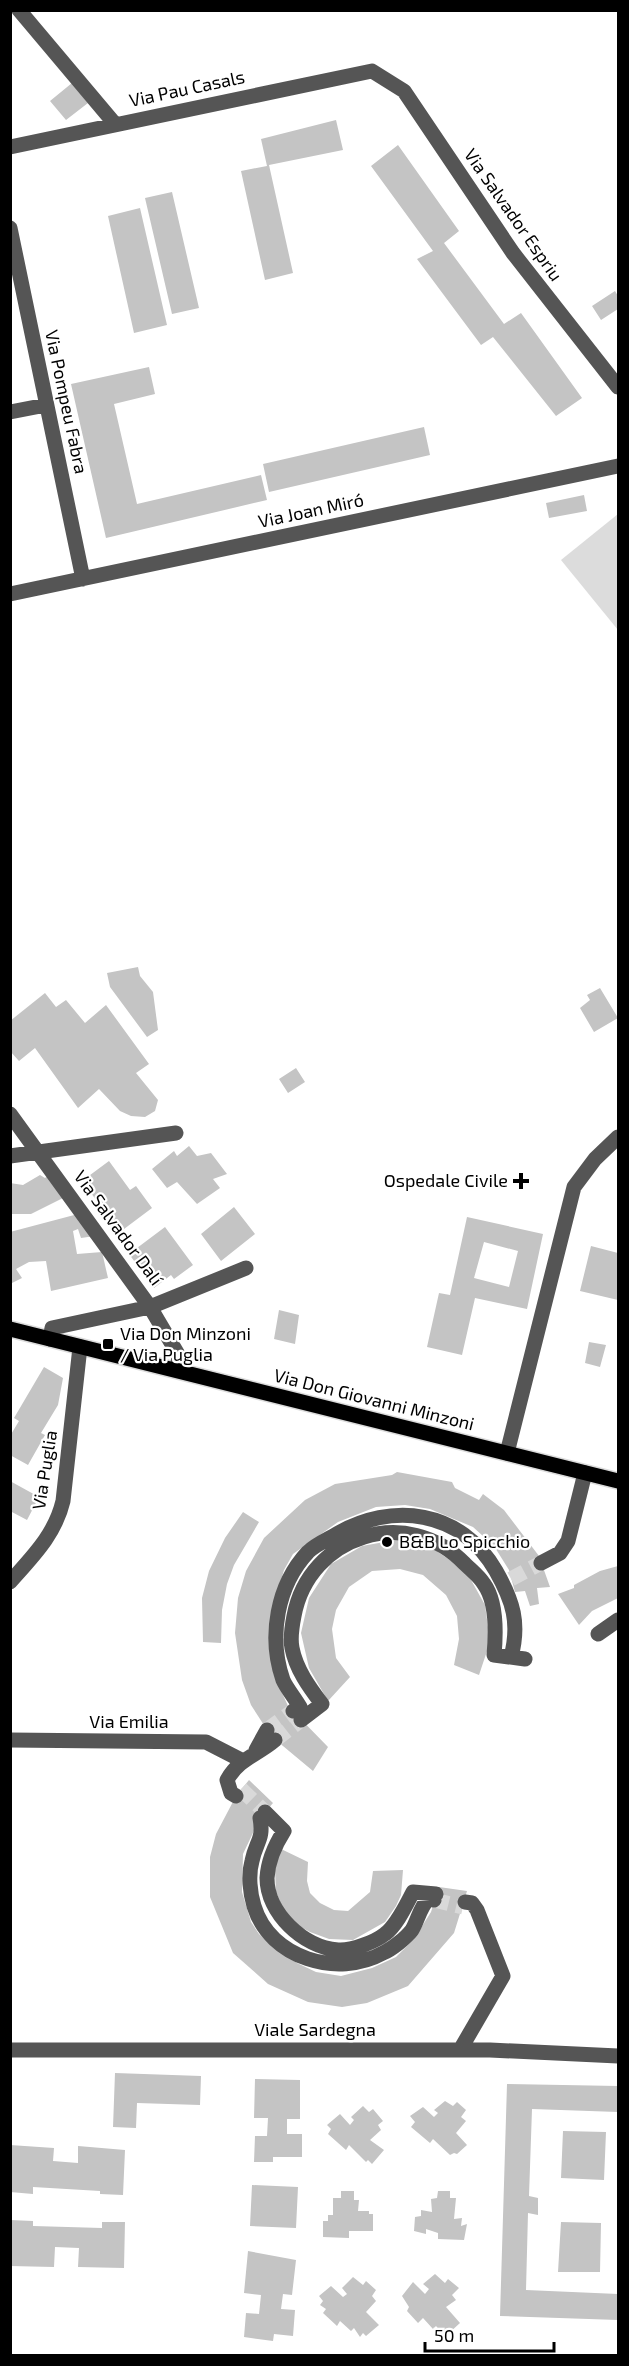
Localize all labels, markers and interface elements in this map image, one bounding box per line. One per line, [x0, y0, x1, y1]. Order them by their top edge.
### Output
street label: Via Pau Casals [127, 65, 247, 111]
street label: Via Salvador Espriu [460, 144, 568, 285]
street label: Via Pompeu Fabra [41, 328, 93, 476]
street label: Via Joan Miró [256, 488, 365, 532]
street label: Via Salvador Dalí [70, 1166, 168, 1290]
place label: Ospedale Civile [384, 1169, 508, 1191]
marker: Ospedale Civile [512, 1172, 530, 1190]
place label: Via Don Minzoni / Via Puglia [120, 1322, 251, 1365]
marker: Via Don Minzoni / Via Puglia [101, 1337, 115, 1351]
street label: Via Don Giovanni Minzoni [272, 1363, 477, 1435]
street label: Via Puglia [27, 1429, 61, 1511]
place label: B&B Lo Spicchio [399, 1530, 530, 1552]
marker: B&B Lo Spicchio [380, 1535, 394, 1549]
street label: Via Emilia [89, 1710, 169, 1732]
street label: Viale Sardegna [254, 2018, 376, 2040]
scale bar [425, 2315, 554, 2353]
text: 50 m [434, 2324, 474, 2346]

